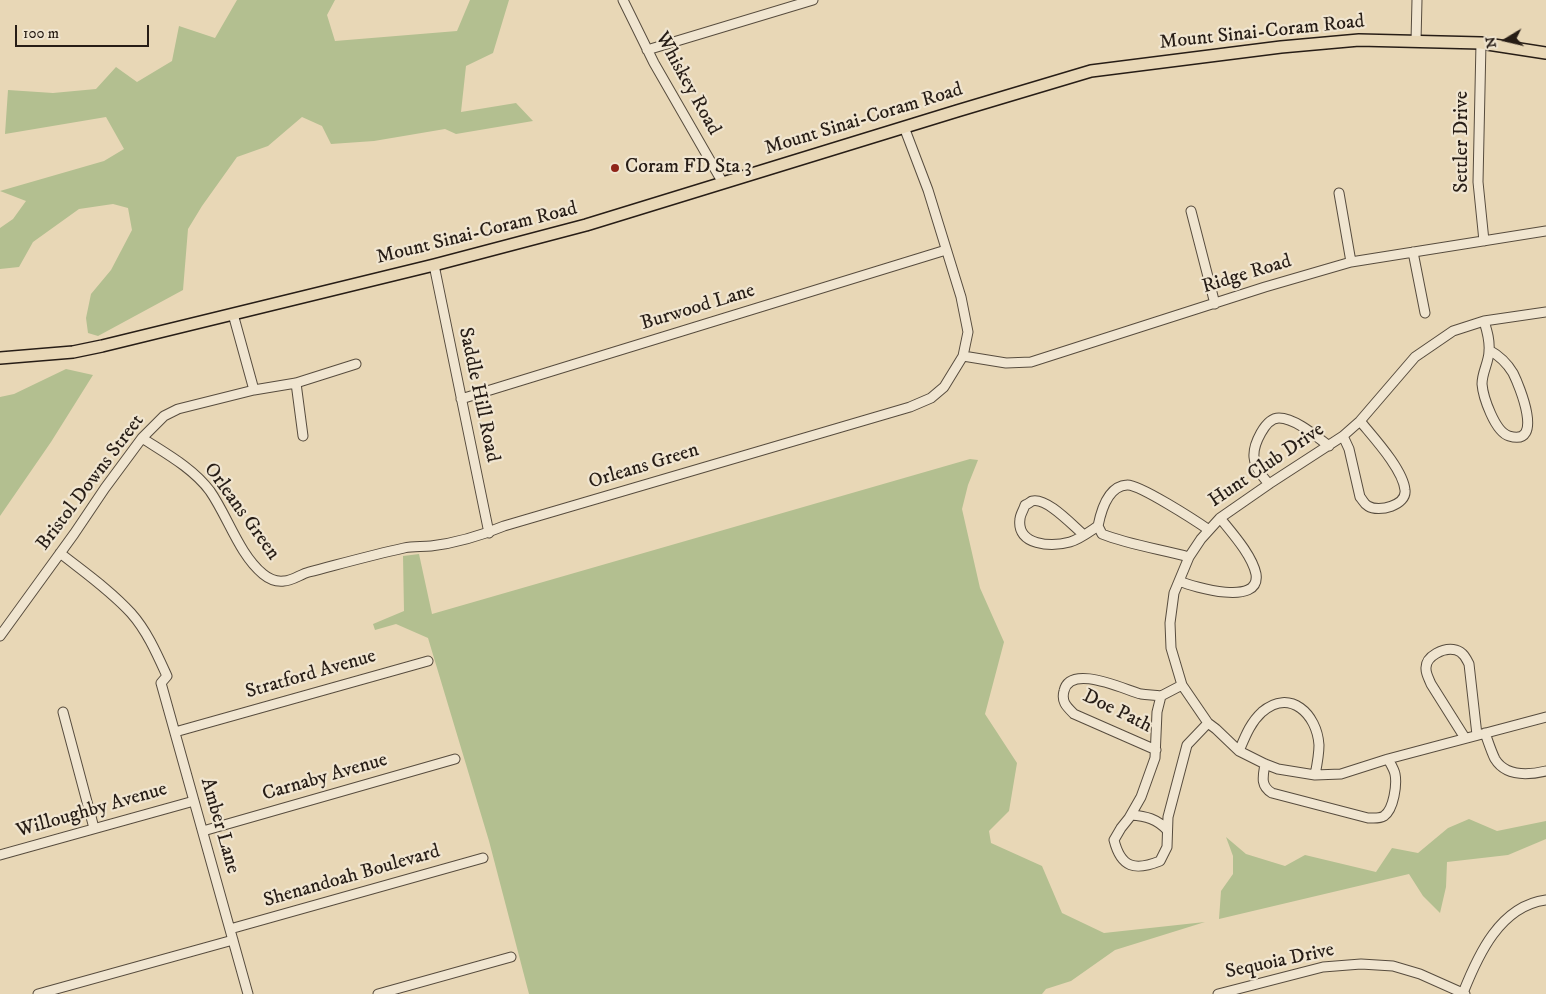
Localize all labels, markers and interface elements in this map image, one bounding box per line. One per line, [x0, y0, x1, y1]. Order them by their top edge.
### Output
street label: Mount Sinai-Coram Road [1158, 10, 1366, 56]
scale bar [18, 15, 151, 47]
north arrow [1481, 15, 1531, 65]
text: 100 m [23, 24, 59, 43]
street label: Whiskey Road [649, 28, 725, 140]
text: N [1481, 35, 1501, 49]
street label: Mount Sinai-Coram Road [762, 78, 966, 162]
street label: Settler Drive [1451, 91, 1475, 193]
place label: Coram FD Sta 3 [625, 156, 752, 180]
marker: Coram FD Sta 3 [609, 162, 621, 174]
street label: Mount Sinai-Coram Road [374, 197, 580, 271]
street label: Ridge Road [1199, 250, 1295, 300]
street label: Burwood Lane [638, 279, 758, 337]
street label: Saddle Hill Road [452, 325, 504, 465]
street label: Bristol Downs Street [32, 410, 150, 556]
street label: Hunt Club Drive [1205, 419, 1329, 513]
street label: Orleans Green [586, 439, 702, 495]
street label: Orleans Green [198, 459, 284, 565]
street label: Stratford Avenue [243, 645, 379, 705]
street label: Doe Path [1078, 685, 1156, 739]
street label: Carnaby Avenue [260, 749, 390, 807]
street label: Amber Lane [194, 775, 244, 877]
street label: Willoughby Avenue [14, 778, 170, 844]
street label: Shenandoah Boulevard [261, 840, 443, 914]
street label: Sequoia Drive [1223, 939, 1337, 985]

